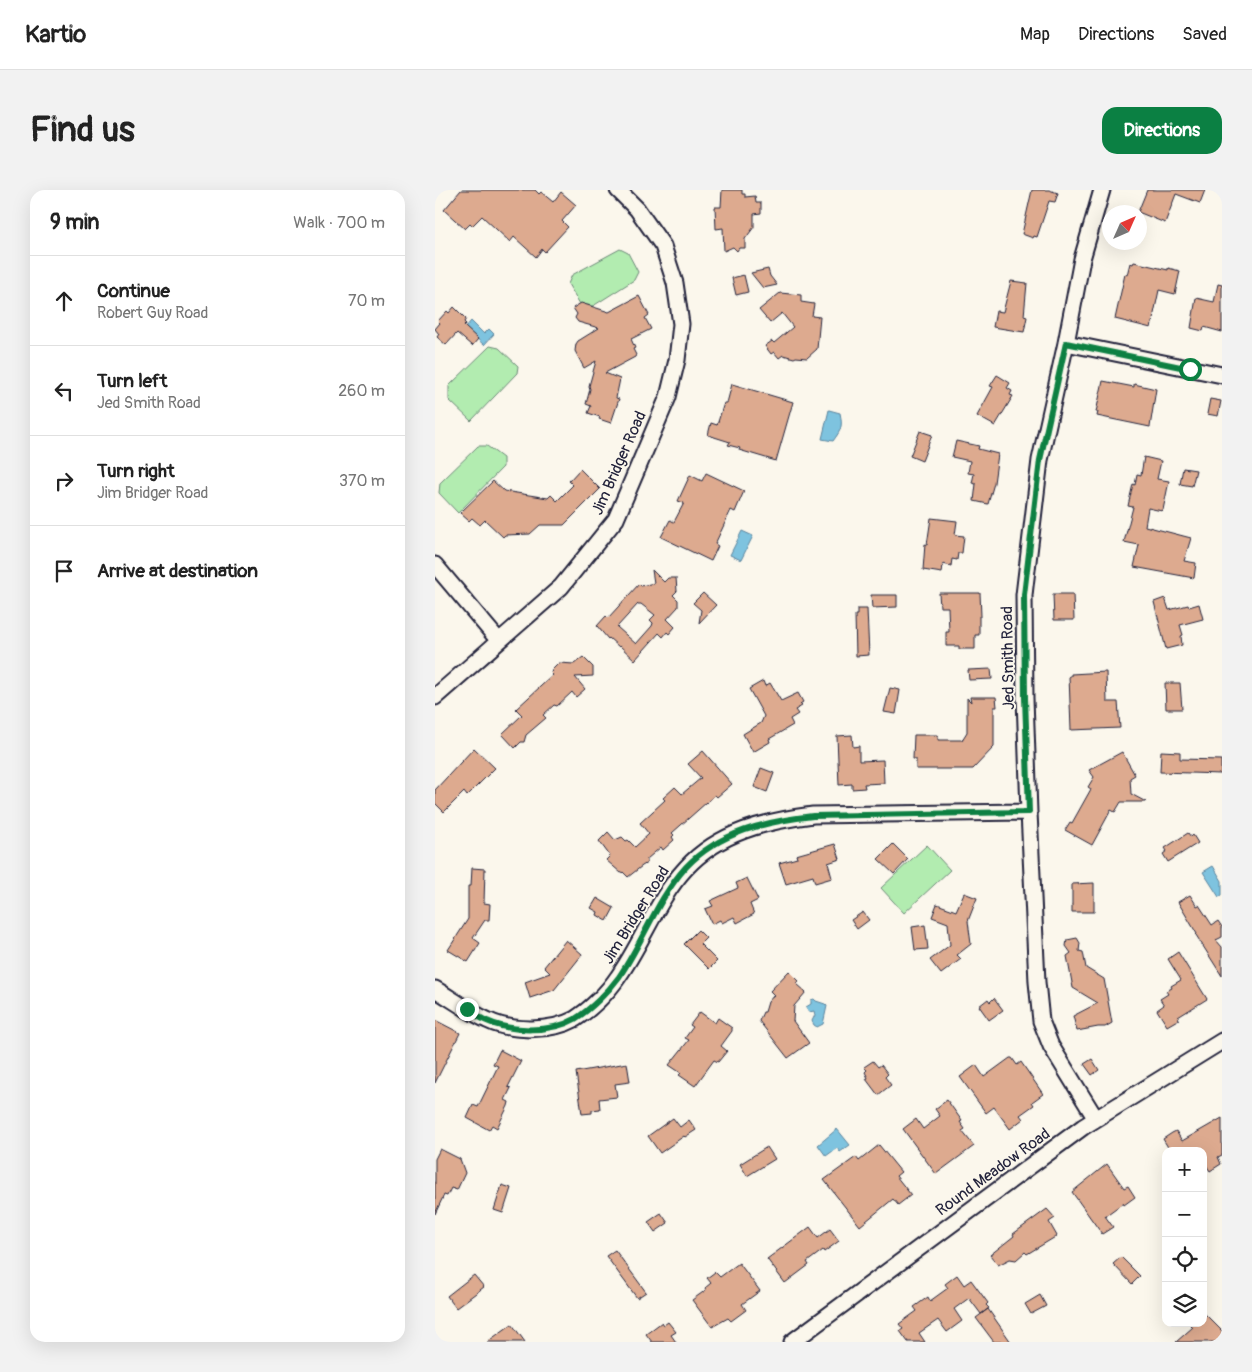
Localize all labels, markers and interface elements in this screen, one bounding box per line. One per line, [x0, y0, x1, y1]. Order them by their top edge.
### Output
text: Kartio [25, 20, 86, 49]
text: Map [1020, 23, 1050, 46]
text: Directions [1078, 23, 1154, 46]
text: Saved [1182, 23, 1227, 46]
button: Directions [1102, 107, 1222, 154]
text: Find us [30, 108, 135, 152]
north arrow [1102, 205, 1147, 250]
text: 9 min [50, 209, 99, 236]
text: Walk · 700 m [293, 213, 385, 233]
text: Continue [97, 279, 170, 303]
icon: ahead [50, 287, 78, 315]
text: 70 m [348, 291, 385, 311]
text: Robert Guy Road [97, 303, 208, 323]
route start [1179, 358, 1202, 381]
text: Turn left [97, 369, 167, 393]
icon: left [50, 377, 78, 405]
text: 260 m [338, 381, 385, 401]
text: Jed Smith Road [97, 393, 201, 413]
street label: Jim Bridger Road [587, 408, 651, 518]
text: Turn right [97, 459, 175, 483]
icon: right [50, 467, 78, 495]
text: 370 m [339, 471, 385, 491]
text: Jim Bridger Road [97, 483, 208, 503]
icon: arrive [50, 557, 78, 585]
text: Arrive at destination [97, 559, 258, 583]
street label: Jed Smith Road [997, 606, 1019, 710]
street label: Jim Bridger Road [598, 862, 674, 968]
route end [456, 998, 479, 1021]
street label: Round Meadow Road [932, 1124, 1054, 1220]
map controls [1162, 1147, 1207, 1327]
button: + [1162, 1147, 1207, 1192]
button: − [1162, 1192, 1207, 1237]
button: locate [1162, 1237, 1207, 1282]
button: layers [1162, 1282, 1207, 1327]

